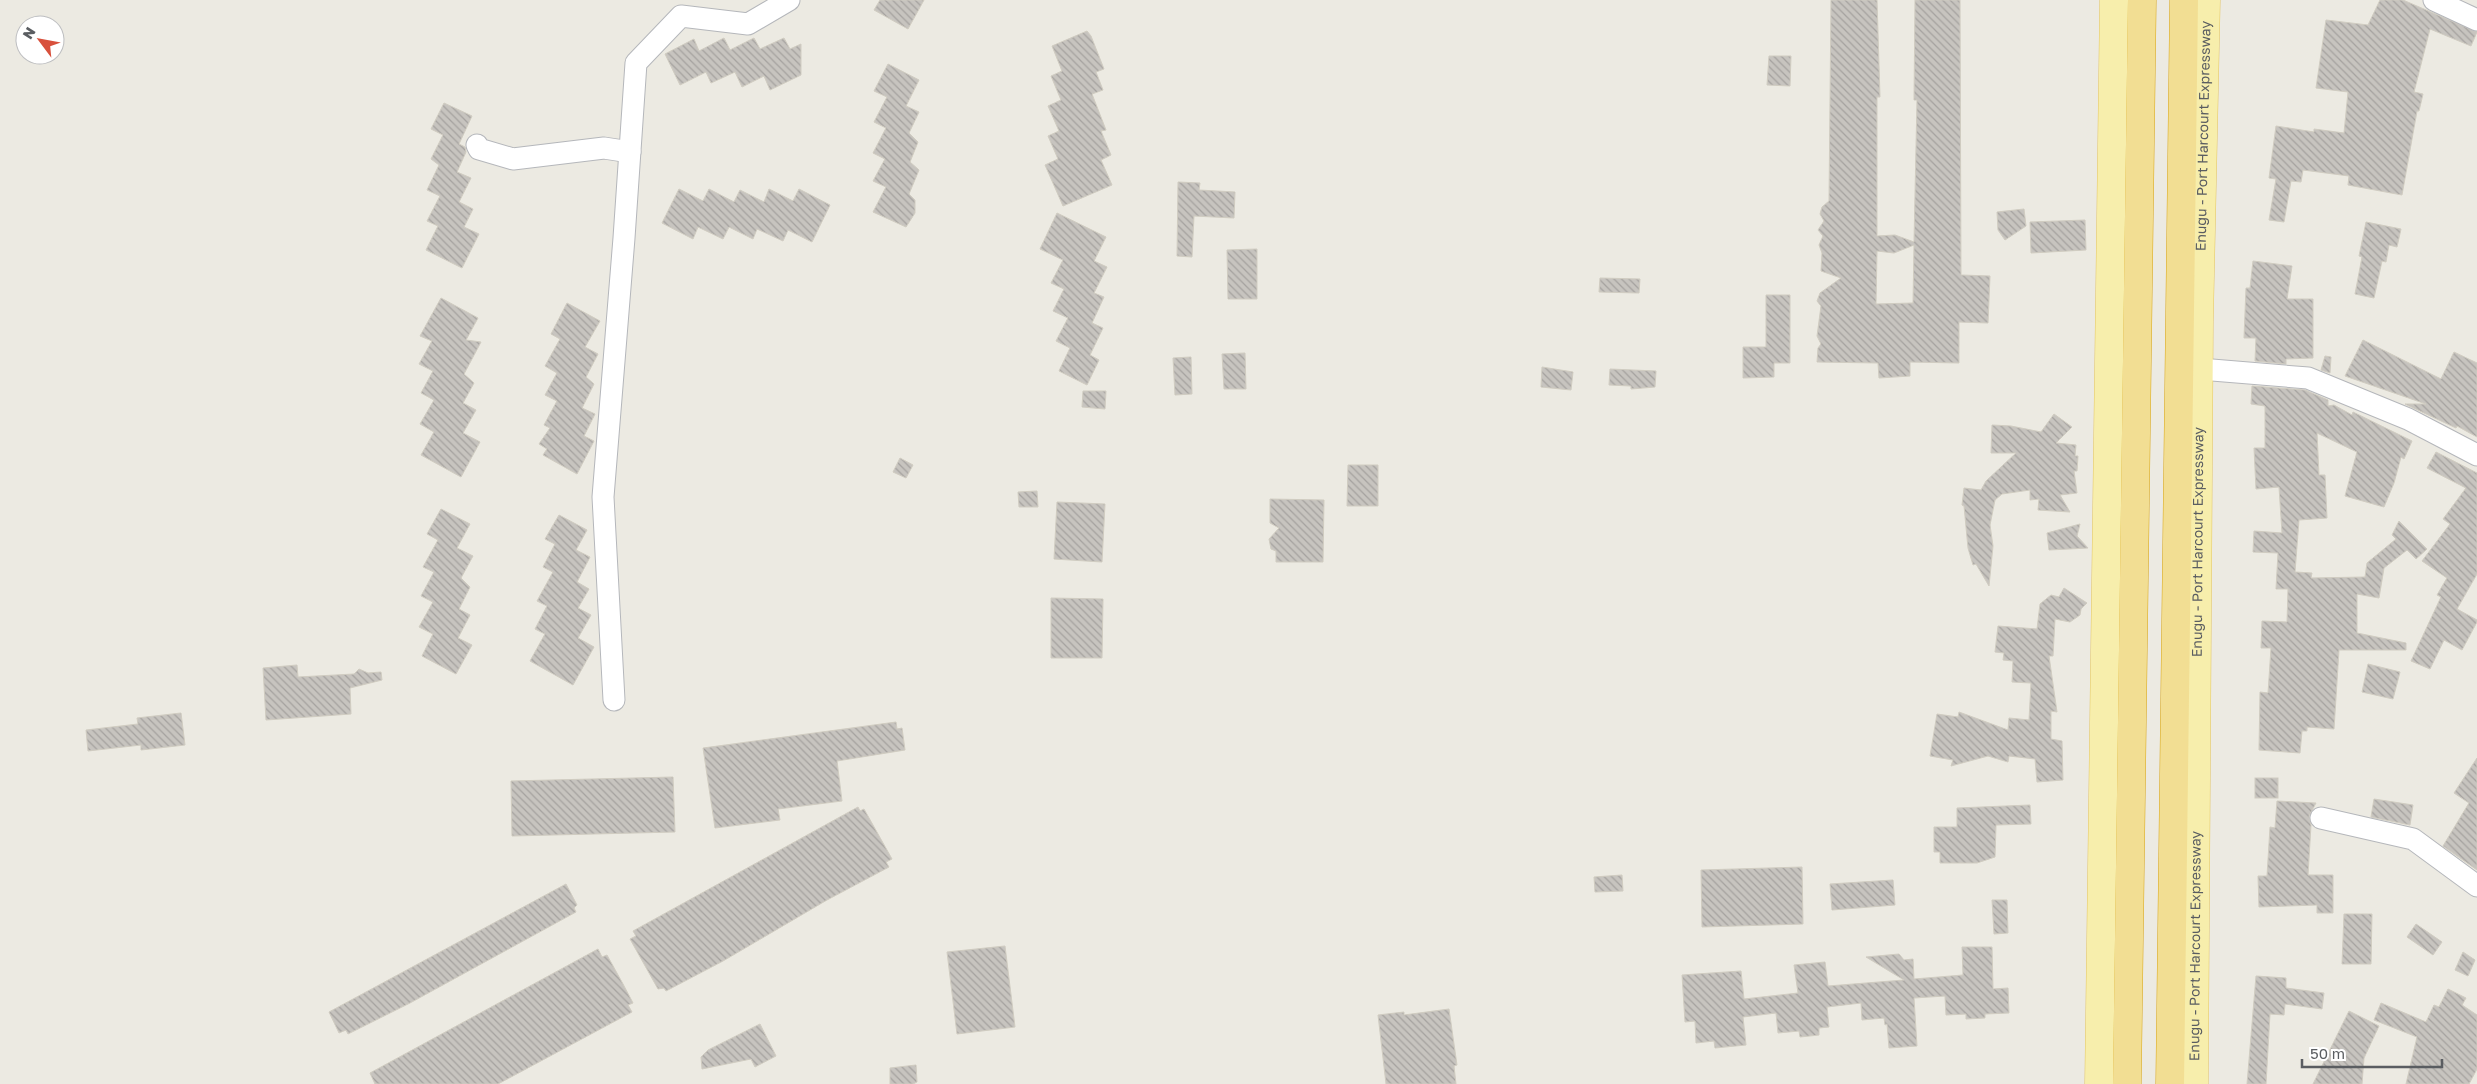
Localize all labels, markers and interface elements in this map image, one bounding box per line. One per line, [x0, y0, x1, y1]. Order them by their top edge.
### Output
north arrow [15, 15, 65, 65]
street label: Enugu - Port Harcourt Expressway [2192, 21, 2214, 251]
text: N [19, 24, 39, 42]
street label: Enugu - Port Harcourt Expressway [2188, 427, 2206, 657]
street label: Enugu - Port Harcourt Expressway [2185, 831, 2204, 1061]
scale bar [2302, 1036, 2442, 1068]
text: 50 m [2310, 1044, 2345, 1062]

